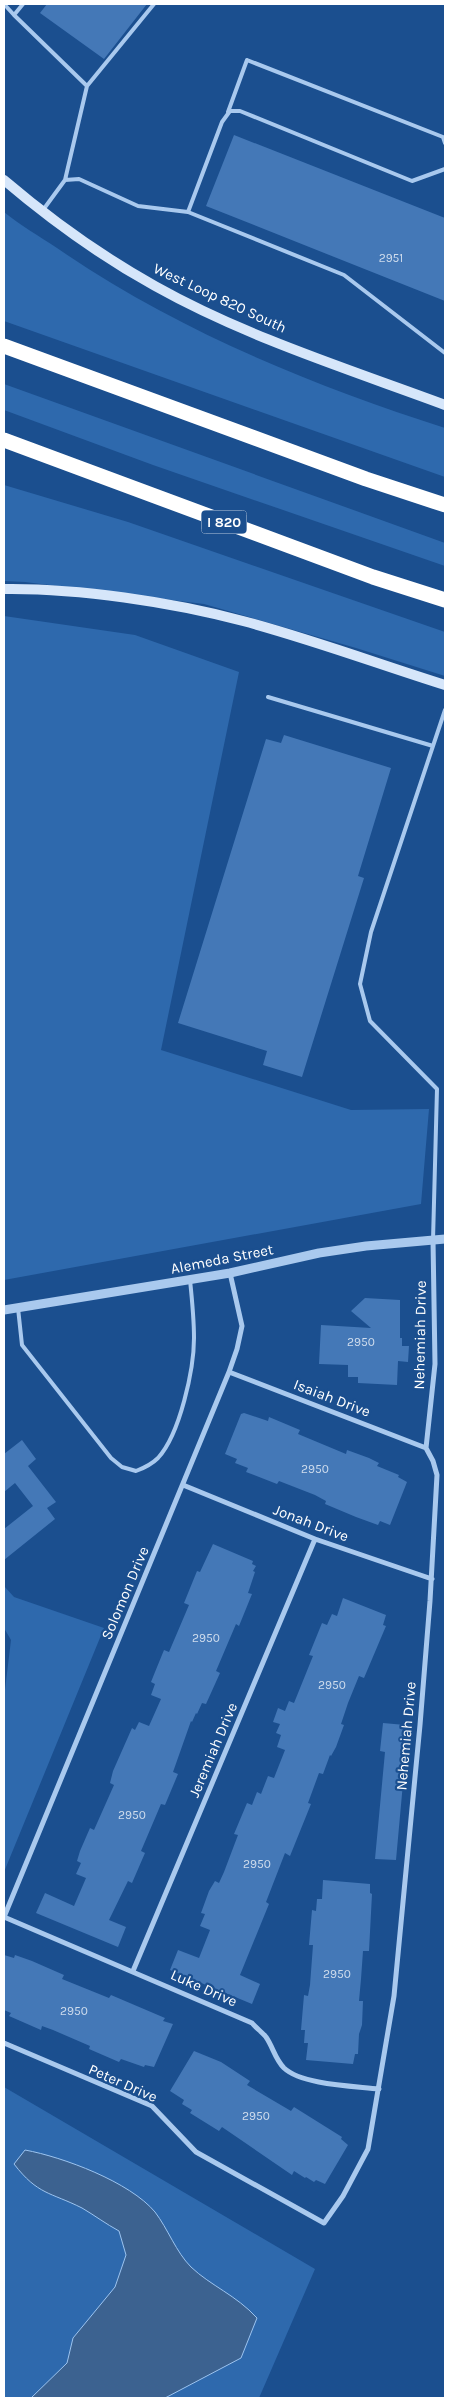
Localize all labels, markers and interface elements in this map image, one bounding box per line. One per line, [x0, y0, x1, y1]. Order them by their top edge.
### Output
house number: 2951 [379, 251, 403, 265]
street label: West Loop 820 South [151, 259, 289, 337]
road number: I 820 [202, 511, 246, 534]
street label: Alemeda Street [169, 1240, 275, 1278]
street label: Nehemiah Drive [410, 1280, 430, 1390]
house number: 2950 [347, 1335, 375, 1349]
street label: Isaiah Drive [291, 1375, 373, 1421]
house number: 2950 [301, 1462, 329, 1476]
street label: Jonah Drive [271, 1500, 351, 1546]
street label: Solomon Drive [97, 1544, 153, 1642]
house number: 2950 [192, 1631, 220, 1645]
house number: 2950 [318, 1678, 346, 1692]
street label: Nehemiah Drive [392, 1681, 420, 1791]
street label: Jeremiah Drive [185, 1700, 241, 1800]
house number: 2950 [118, 1808, 146, 1822]
house number: 2950 [243, 1857, 271, 1871]
street label: Luke Drive [168, 1965, 240, 2011]
house number: 2950 [323, 1967, 351, 1981]
house number: 2950 [60, 2004, 88, 2018]
street label: Peter Drive [86, 2060, 160, 2106]
house number: 2950 [242, 2109, 270, 2123]

